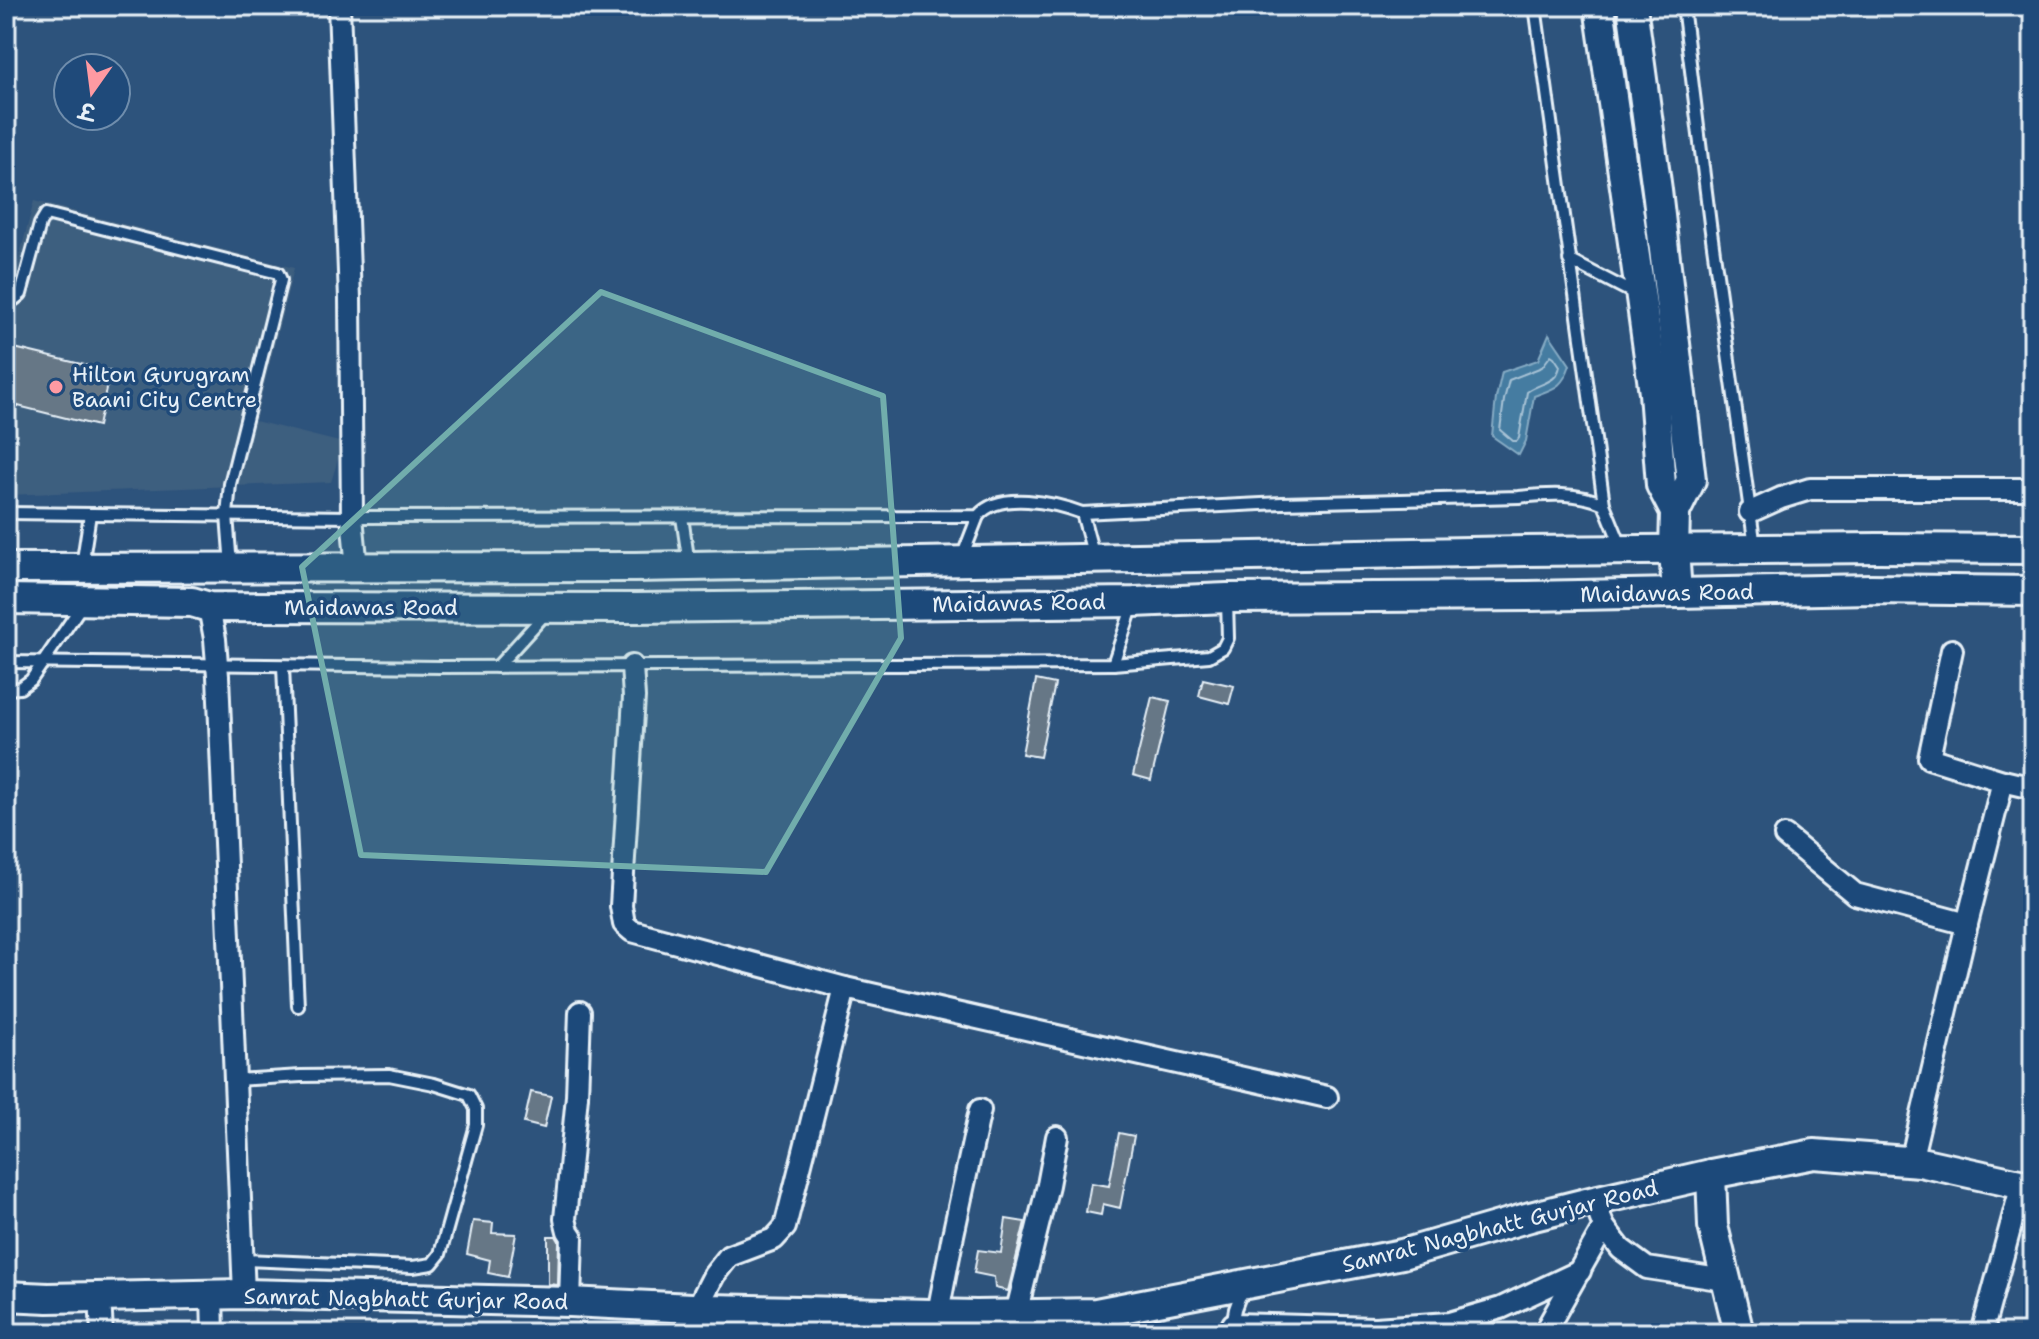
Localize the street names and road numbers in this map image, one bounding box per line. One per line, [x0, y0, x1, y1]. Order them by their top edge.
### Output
street label: Maidawas Road [1580, 577, 1754, 609]
street label: Maidawas Road [932, 587, 1106, 619]
street label: Maidawas Road [284, 593, 458, 622]
street label: Samrat Nagbhatt Gurjar Road [1339, 1173, 1661, 1279]
street label: Samrat Nagbhatt Gurjar Road [243, 1282, 569, 1316]

